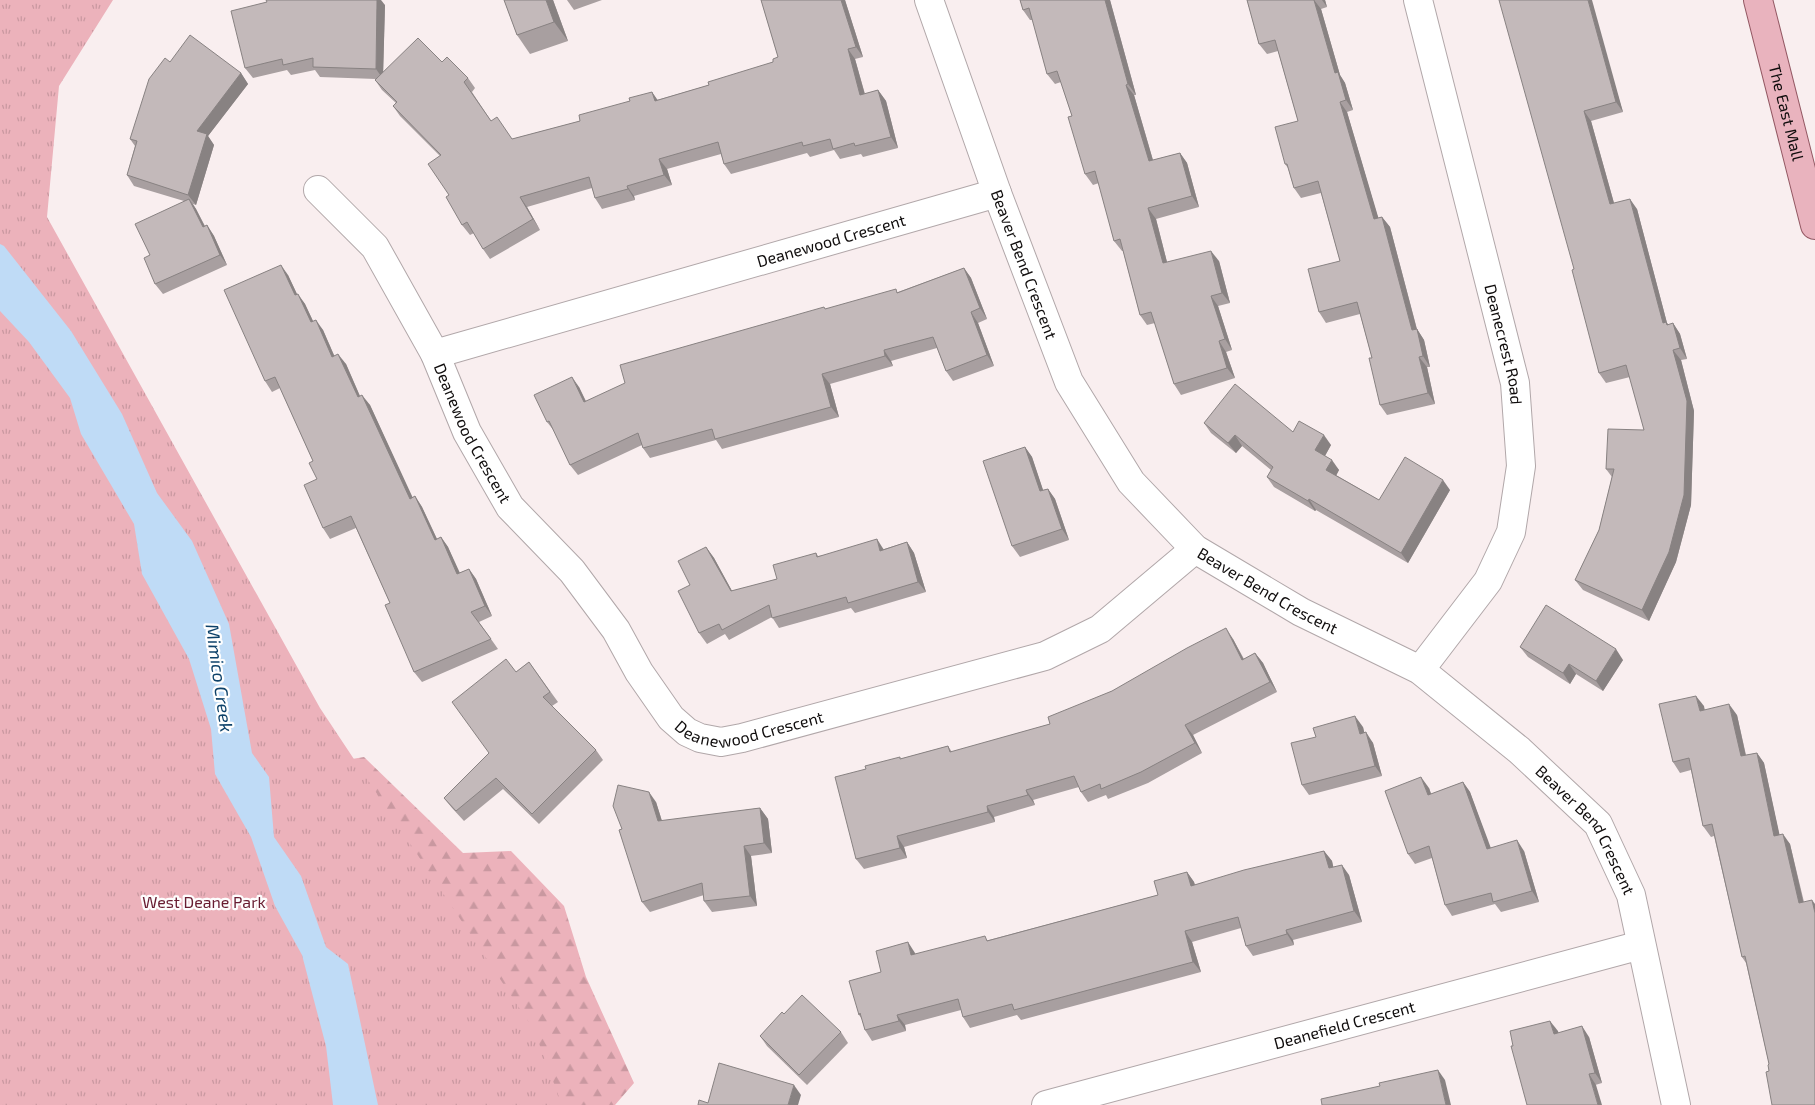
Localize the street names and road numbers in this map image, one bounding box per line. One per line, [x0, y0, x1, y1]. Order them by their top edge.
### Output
street label: The East Mall [1766, 62, 1808, 163]
street label: Beaver Bend Crescent [988, 187, 1062, 342]
street label: Deanewood Crescent [754, 210, 907, 270]
street label: Deanecrest Road [1481, 282, 1527, 405]
street label: Deanewood Crescent [431, 360, 516, 506]
street label: Beaver Bend Crescent [1194, 543, 1341, 637]
street label: Deanewood Crescent [671, 706, 825, 751]
street label: Beaver Bend Crescent [1532, 761, 1639, 897]
street label: Deanefield Crescent [1272, 996, 1417, 1052]

